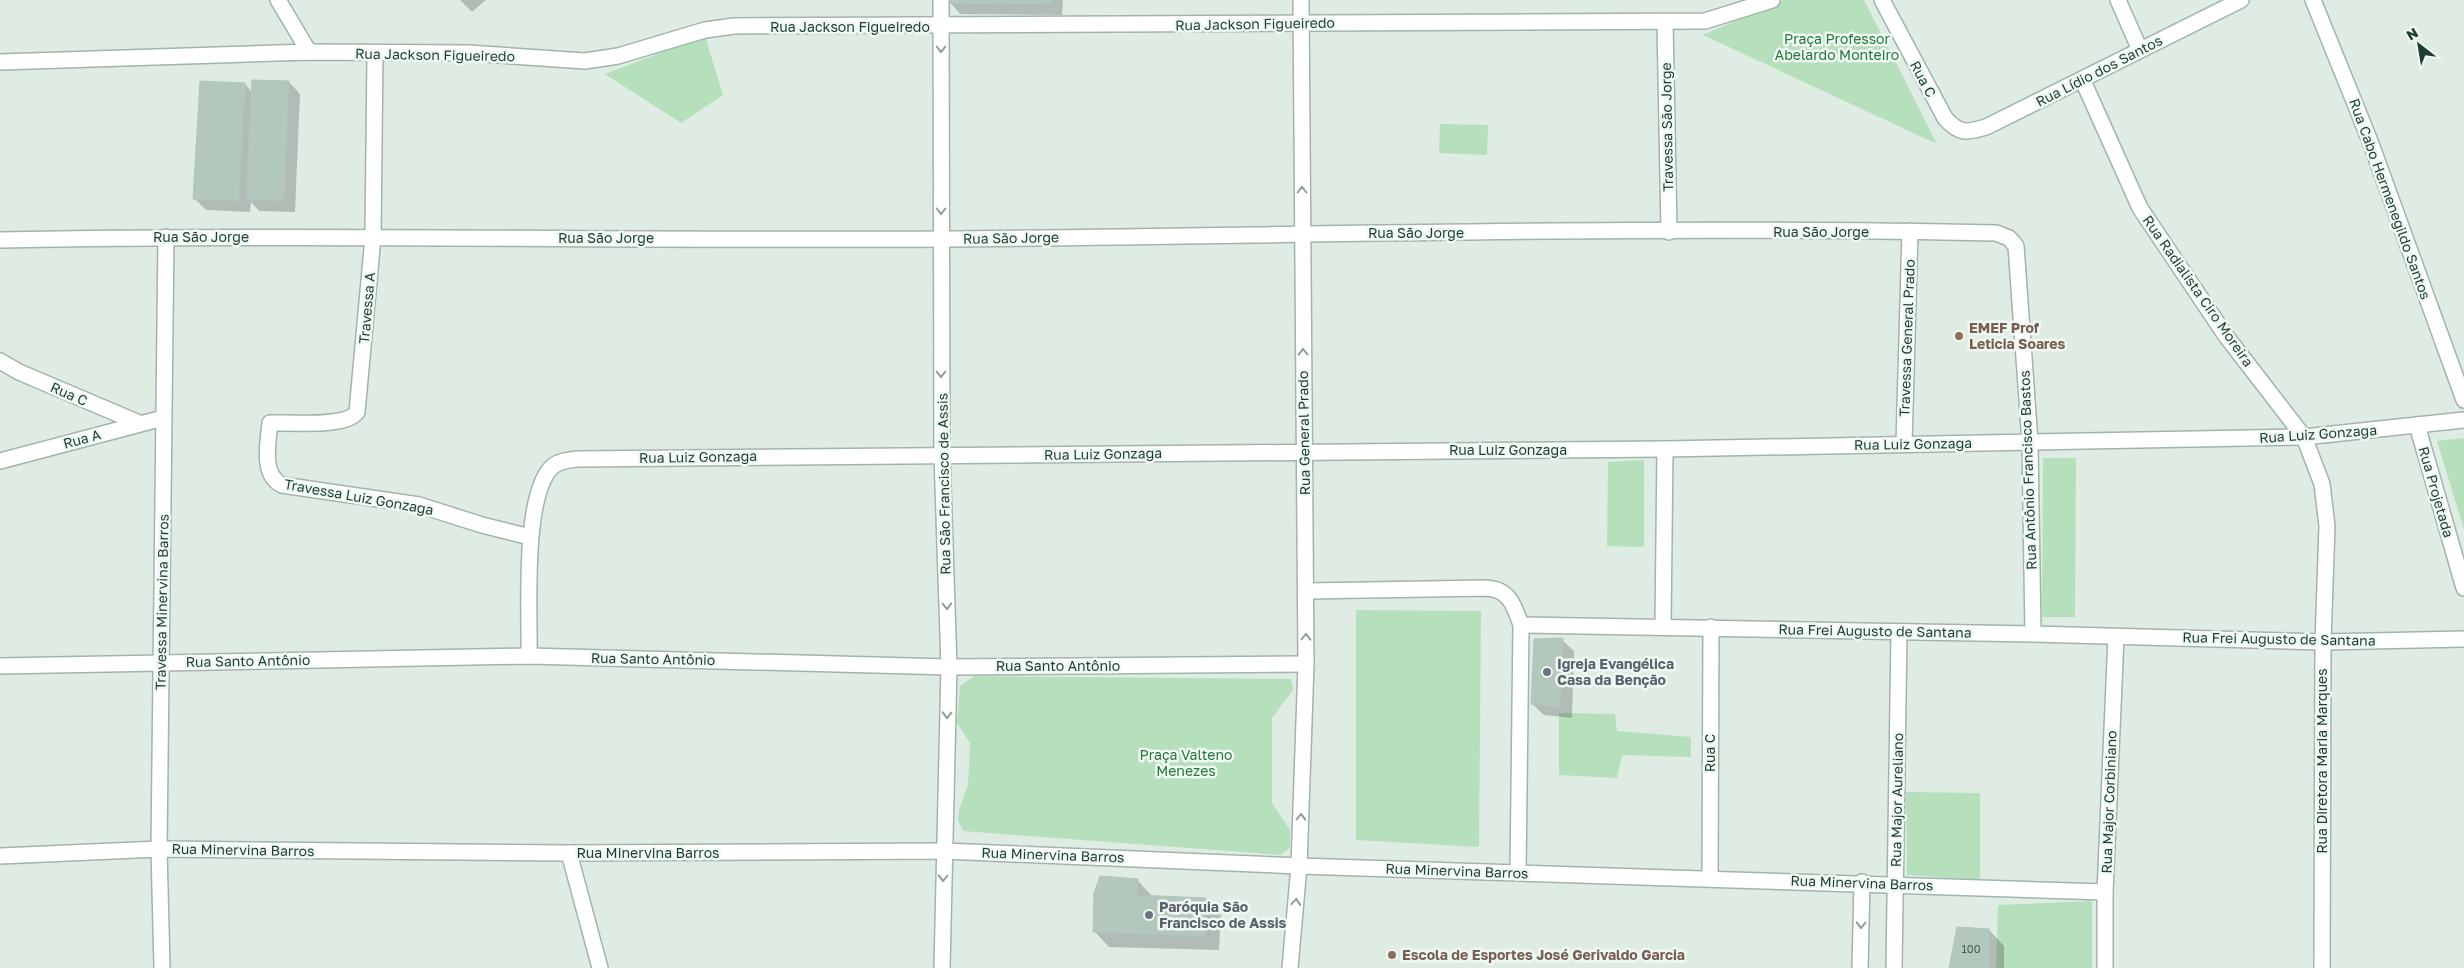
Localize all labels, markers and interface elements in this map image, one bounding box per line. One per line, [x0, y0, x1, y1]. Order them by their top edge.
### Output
street label: Rua Jackson Figueiredo [1175, 14, 1335, 33]
street label: Rua Jackson Figueiredo [770, 18, 930, 35]
north arrow [2394, 20, 2444, 70]
text: N [2403, 23, 2421, 43]
park label: Praça Professor Abelardo Monteiro [1775, 30, 1899, 63]
street label: Rua Lídio dos Santos [2033, 31, 2165, 110]
street label: Rua Jackson Figueiredo [355, 45, 515, 64]
one-way arrow [936, 45, 946, 53]
street label: Rua C [1907, 58, 1940, 100]
street label: Travessa São Jorge [1657, 62, 1676, 192]
street label: Rua Cabo Hermenegildo Santos [2346, 96, 2435, 302]
one-way arrow [1297, 186, 1307, 194]
one-way arrow [936, 208, 946, 215]
street label: Rua Radialista Ciro Moreira [2140, 212, 2257, 370]
street label: Rua São Jorge [1773, 223, 1869, 240]
street label: Rua São Jorge [1368, 224, 1464, 241]
street label: Rua São Jorge [153, 228, 249, 245]
street label: Rua São Jorge [963, 228, 1059, 247]
street label: Rua São Jorge [558, 229, 654, 246]
street label: Travessa General Prado [1895, 259, 1918, 417]
street label: Travessa A [355, 271, 378, 344]
place label: EMEF Prof Leticia Soares [1969, 319, 2066, 352]
marker: EMEF Prof Leticia Soares [1953, 330, 1965, 342]
one-way arrow [1298, 348, 1308, 356]
one-way arrow [936, 370, 946, 378]
street label: Rua Antônio Francisco Bastos [2016, 370, 2039, 570]
street label: Rua General Prado [1294, 371, 1313, 495]
street label: Rua C [48, 378, 90, 409]
street label: Rua São Francisco de Assis [933, 393, 954, 575]
street label: Rua Luiz Gonzaga [2258, 421, 2377, 446]
street label: Rua A [61, 425, 103, 452]
street label: Rua Luiz Gonzaga [1854, 434, 1972, 453]
street label: Rua Luiz Gonzaga [1449, 441, 1567, 458]
street label: Rua Luiz Gonzaga [1044, 444, 1162, 463]
street label: Rua Projetada [2415, 444, 2458, 539]
street label: Rua Luiz Gonzaga [639, 447, 757, 466]
street label: Travessa Luiz Gonzaga [283, 475, 435, 518]
street label: Travessa Minervina Barros [151, 514, 172, 690]
one-way arrow [941, 602, 952, 610]
street label: Rua Frei Augusto de Santana [1778, 620, 1972, 641]
street label: Rua Frei Augusto de Santana [2182, 628, 2376, 649]
one-way arrow [1301, 633, 1311, 641]
street label: Rua Santo Antônio [591, 649, 715, 668]
street label: Rua Santo Antônio [186, 651, 310, 670]
place label: Igreja Evangélica Casa da Benção [1557, 655, 1674, 688]
street label: Rua Santo Antônio [996, 657, 1120, 674]
marker: Igreja Evangélica Casa da Benção [1541, 666, 1553, 678]
street label: Rua Diretora Maria Marques [2313, 668, 2330, 854]
one-way arrow [942, 712, 953, 720]
street label: Rua Major Corbiniano [2098, 730, 2119, 874]
street label: Rua Major Aureliano [1887, 733, 1906, 867]
street label: Rua C [1701, 734, 1718, 772]
park label: Praça Valteno Menezes [1140, 746, 1232, 779]
one-way arrow [1296, 813, 1306, 821]
street label: Rua Minervina Barros [171, 840, 315, 859]
street label: Rua Minervina Barros [576, 844, 720, 861]
street label: Rua Minervina Barros [981, 844, 1125, 865]
street label: Rua Minervina Barros [1385, 860, 1529, 881]
street label: Rua Minervina Barros [1790, 872, 1934, 893]
one-way arrow [938, 874, 948, 882]
place label: Paróquia São Francisco de Assis [1159, 898, 1287, 931]
one-way arrow [1290, 898, 1301, 906]
marker: Paróquia São Francisco de Assis [1143, 909, 1155, 921]
one-way arrow [1856, 922, 1866, 929]
house number: 100 [1962, 942, 1981, 955]
place label: Escola de Esportes José Gerivaldo Garcia [1402, 946, 1685, 963]
marker: Escola de Esportes José Gerivaldo Garcia [1386, 949, 1398, 961]

